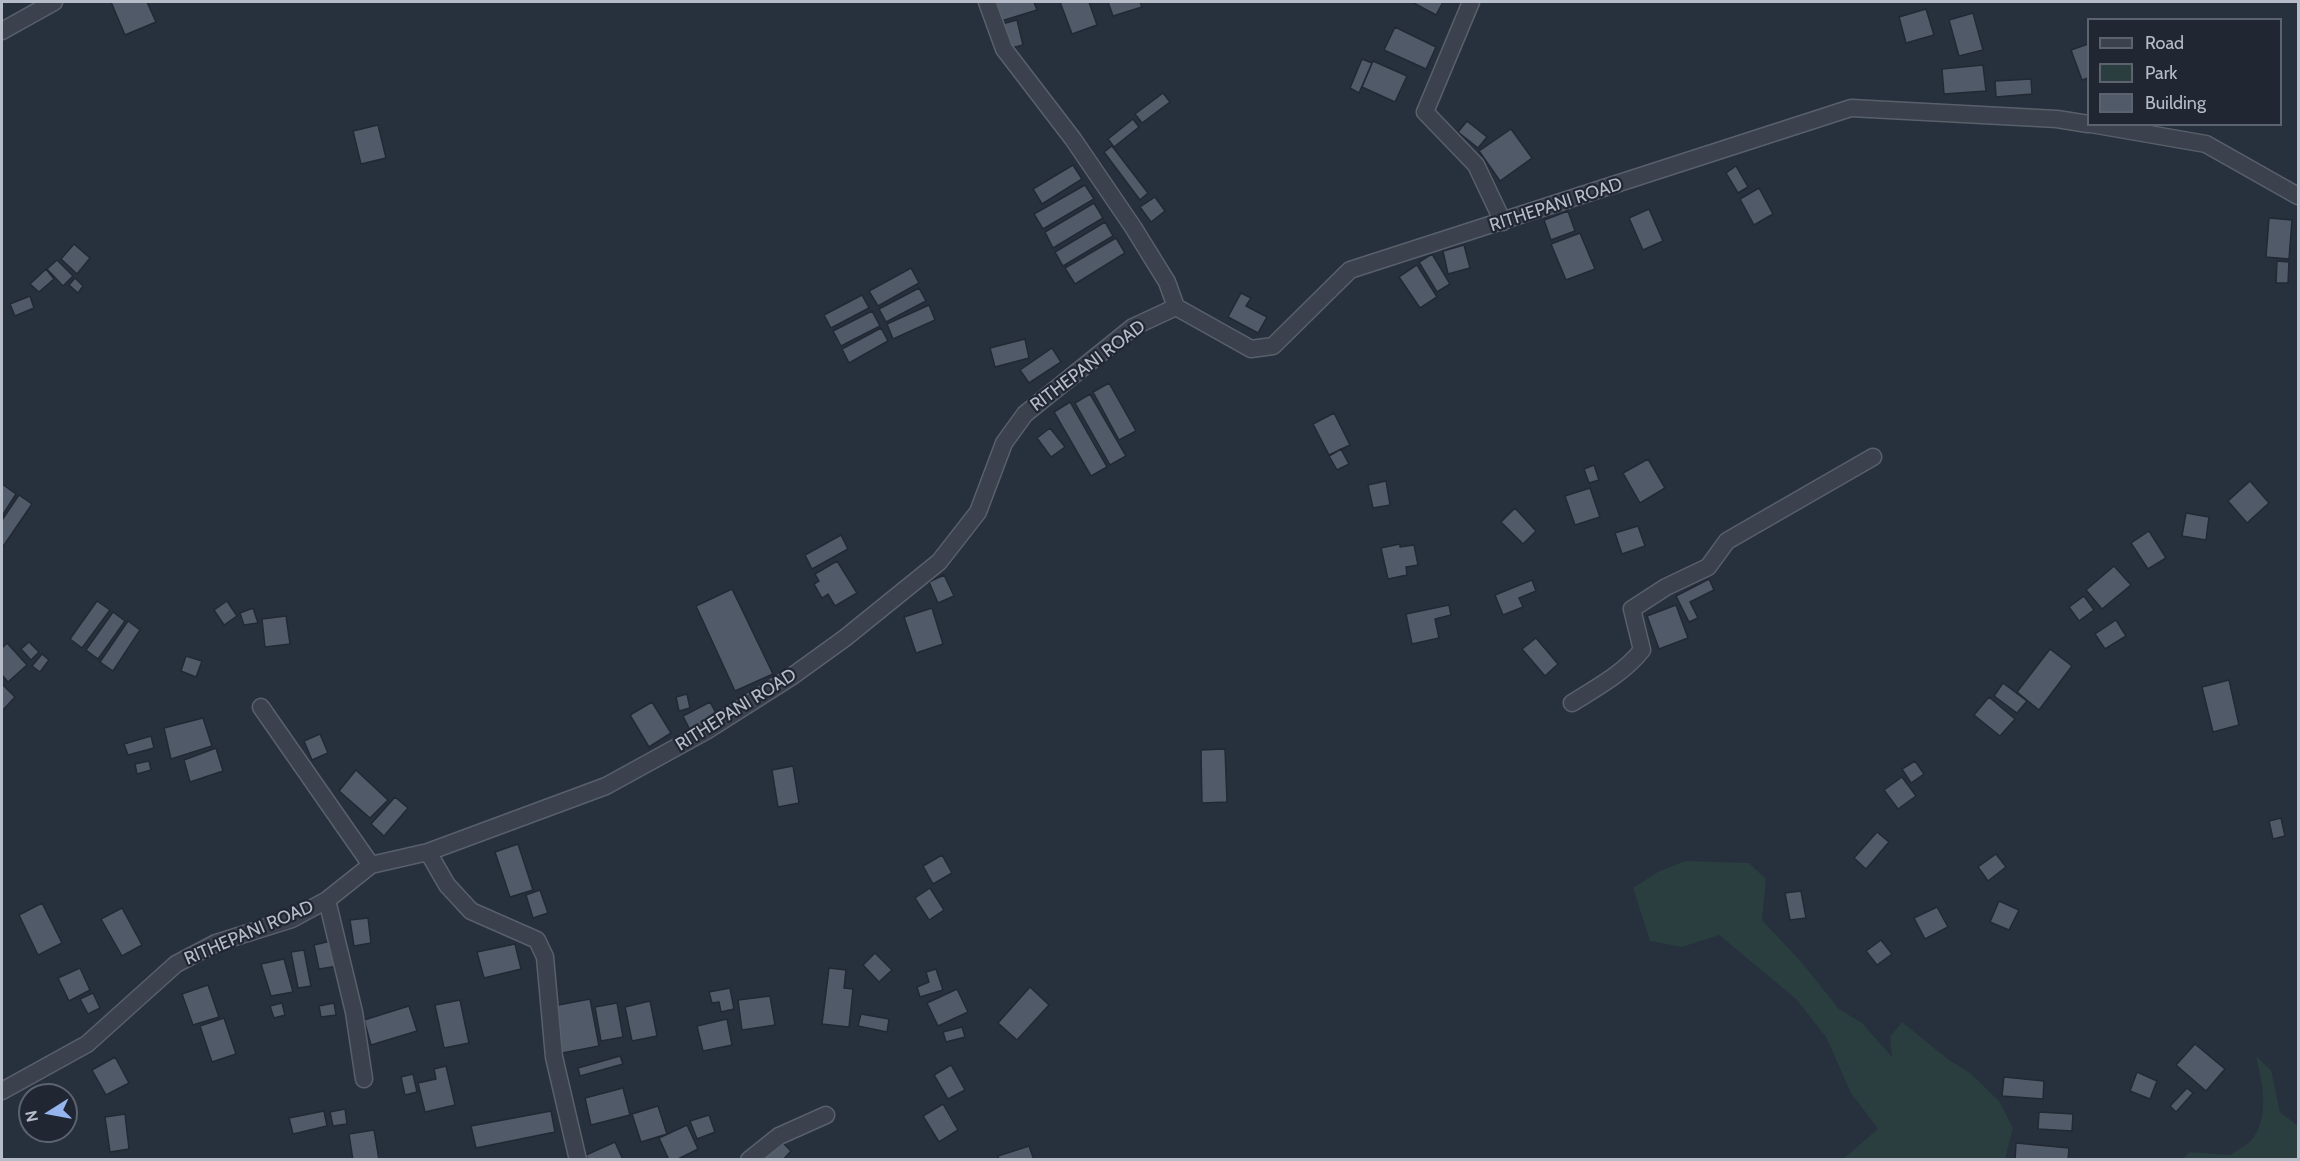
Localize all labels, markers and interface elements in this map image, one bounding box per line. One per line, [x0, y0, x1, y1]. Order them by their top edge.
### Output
legend [2087, 18, 2282, 126]
text: Road [2145, 32, 2184, 54]
text: Park [2145, 62, 2177, 84]
text: Building [2145, 92, 2206, 114]
street label: RITHEPANI ROAD [1487, 173, 1625, 237]
street label: RITHEPANI ROAD [1026, 316, 1150, 416]
street label: RITHEPANI ROAD [672, 664, 800, 756]
street label: RITHEPANI ROAD [181, 896, 317, 970]
north arrow [18, 1083, 78, 1143]
text: N [21, 1109, 42, 1124]

